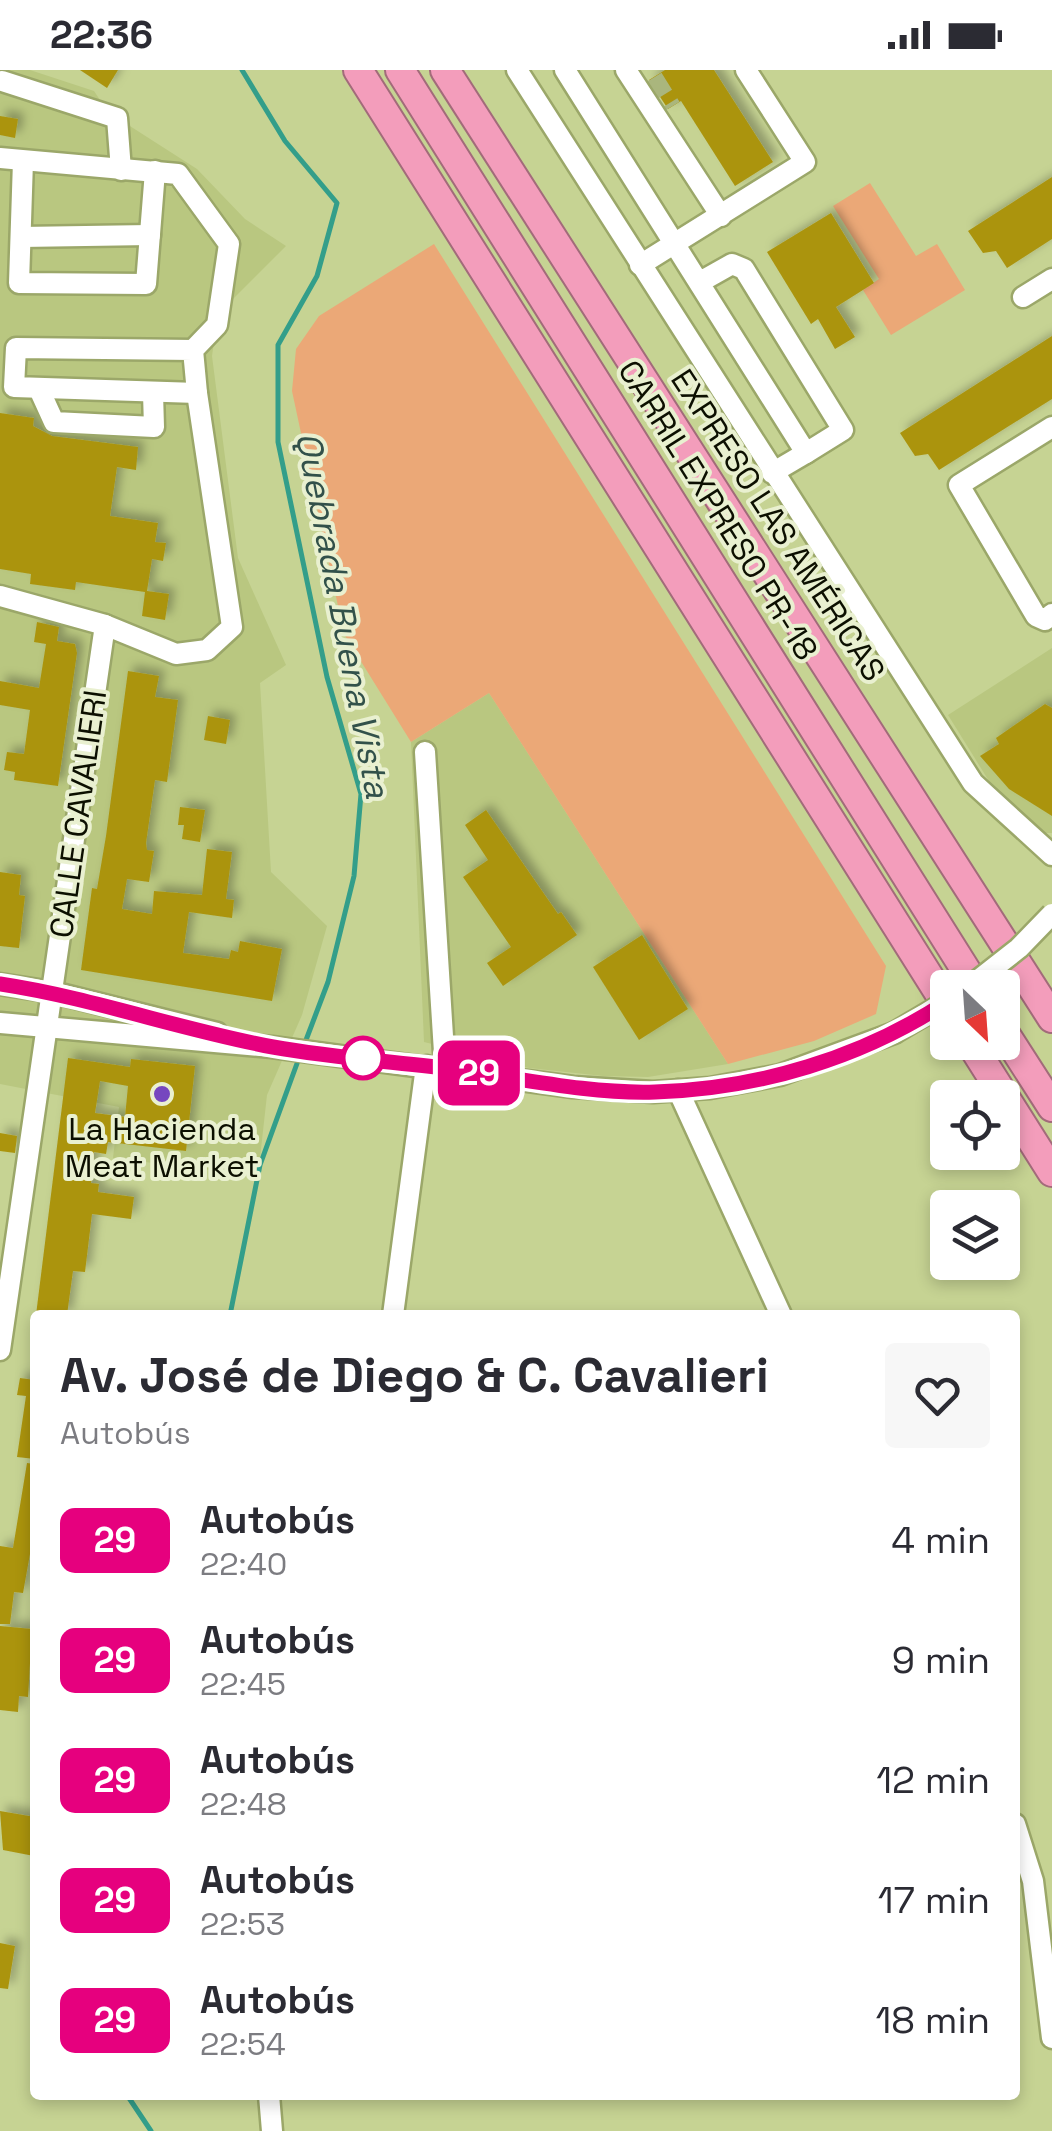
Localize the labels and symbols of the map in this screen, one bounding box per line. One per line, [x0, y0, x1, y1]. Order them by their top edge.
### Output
street label: CARRIL EXPRESO PR-18 [609, 353, 827, 667]
street label: EXPRESO LAS AMÉRICAS [662, 361, 894, 689]
water label: Quebrada Buena Vista [286, 428, 400, 803]
street label: CALLE CAVALIERI [41, 687, 115, 941]
north arrow [930, 970, 1020, 1060]
unlabelled marker [342, 1037, 384, 1079]
line badge: 29 [434, 1040, 524, 1106]
marker: La Hacienda Meat Market [151, 1083, 173, 1105]
place label: La Hacienda Meat Market [65, 1109, 259, 1186]

